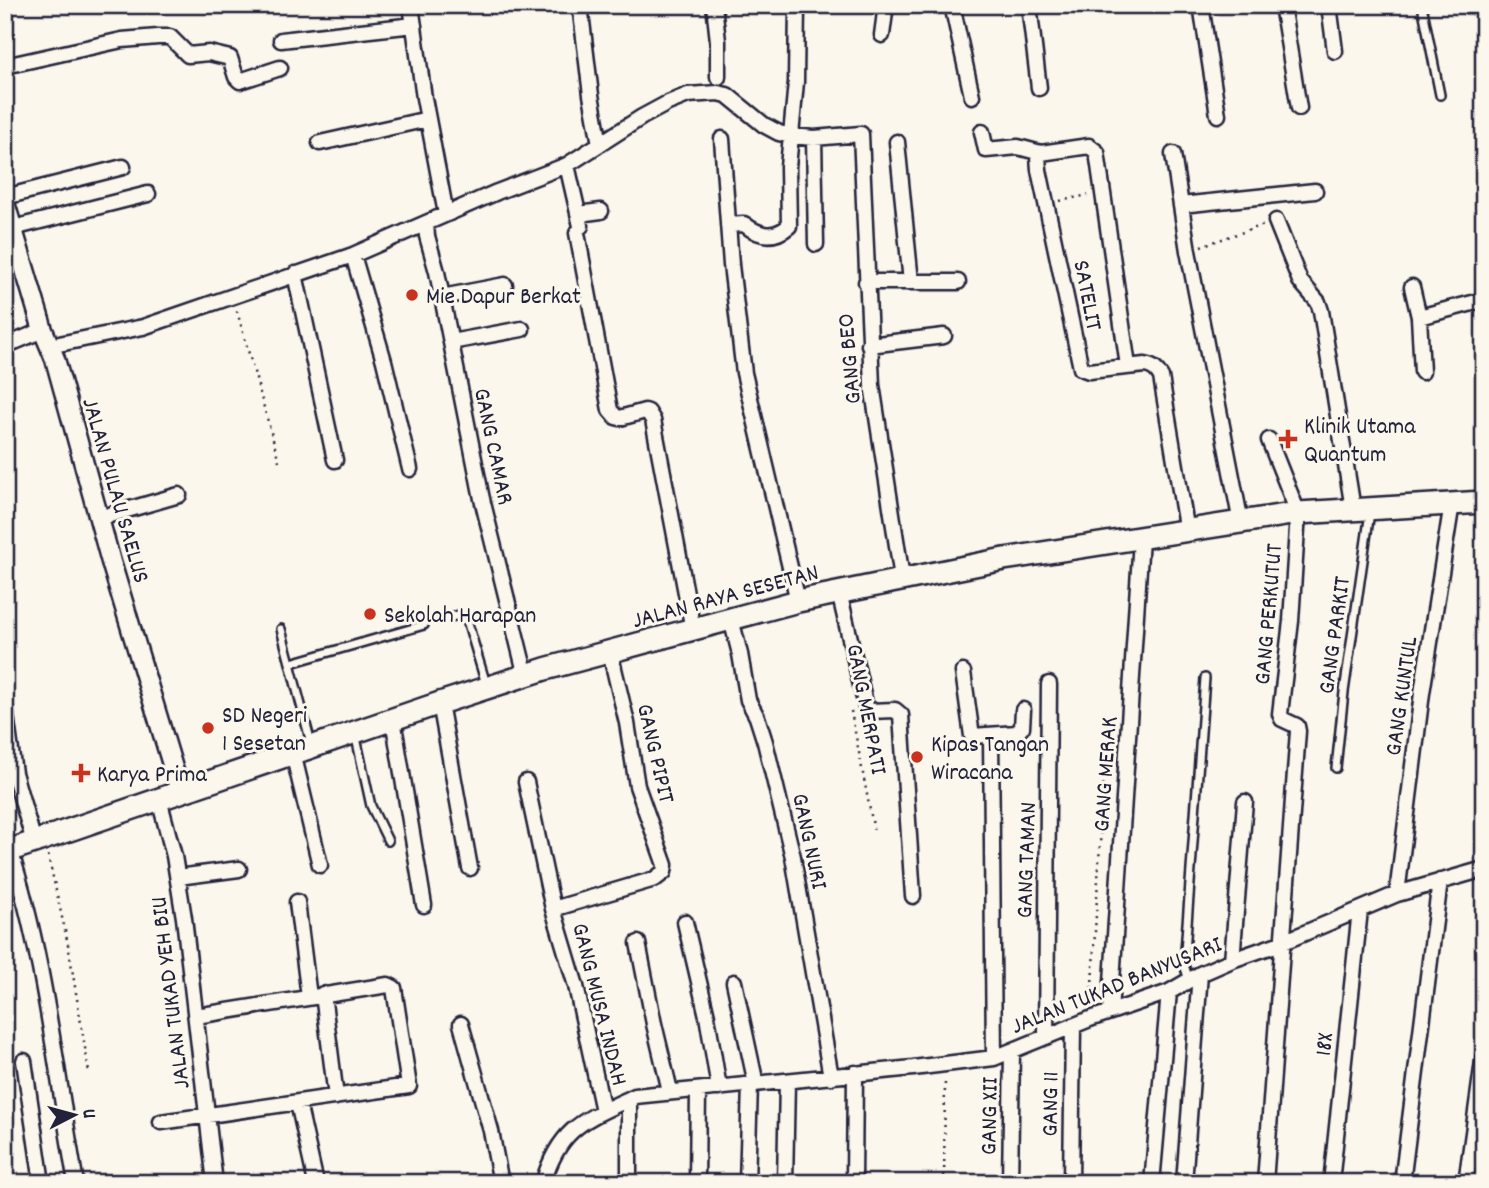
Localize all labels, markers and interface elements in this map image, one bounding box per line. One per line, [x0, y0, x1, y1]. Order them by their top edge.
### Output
street label: SATELIT [1063, 257, 1110, 334]
place label: Mie Dapur Berkat [426, 281, 581, 315]
marker: Mie Dapur Berkat [404, 287, 420, 303]
street label: GANG BEO [830, 312, 872, 405]
street label: GANG CAMAR [463, 385, 521, 508]
street label: JALAN PULAU SAELUS [71, 394, 157, 587]
place label: Klinik Utama Quantum [1304, 411, 1416, 473]
marker: Klinik Utama Quantum [1278, 429, 1298, 449]
street label: GANG PERKUTUT [1247, 542, 1293, 686]
street label: JALAN RAYA SESETAN [629, 557, 823, 639]
street label: GANG PARKIT [1311, 574, 1361, 696]
place label: Sekolah Harapan [384, 600, 536, 634]
marker: Sekolah Harapan [362, 606, 378, 622]
street label: GANG KUNTUL [1378, 634, 1428, 758]
street label: GANG MERPATI [836, 641, 894, 778]
place label: SD Negeri 1 Sesetan [222, 700, 307, 762]
street label: GANG PIPIT [626, 701, 682, 807]
street label: GANG MERAK [1086, 715, 1128, 833]
marker: SD Negeri 1 Sesetan [200, 720, 216, 736]
place label: Kipas Tangan Wiracana [931, 729, 1049, 791]
marker: Kipas Tangan Wiracana [909, 749, 925, 765]
place label: Karya Prima [97, 759, 207, 793]
marker: Karya Prima [71, 763, 91, 783]
street label: GANG NURI [781, 791, 835, 893]
street label: GANG TAMAN [1009, 801, 1047, 919]
street label: JALAN TUKAD YEH BIU [143, 895, 201, 1091]
street label: GANG MUSA INDAH [561, 920, 635, 1090]
street label: JALAN TUKAD BANYUSARI [1007, 929, 1228, 1045]
street label: 18X [1308, 1031, 1344, 1058]
street label: GANG 11 [1034, 1071, 1070, 1137]
street label: GANG XII [973, 1076, 1009, 1155]
north arrow [38, 1080, 108, 1150]
text: U [74, 1108, 101, 1120]

